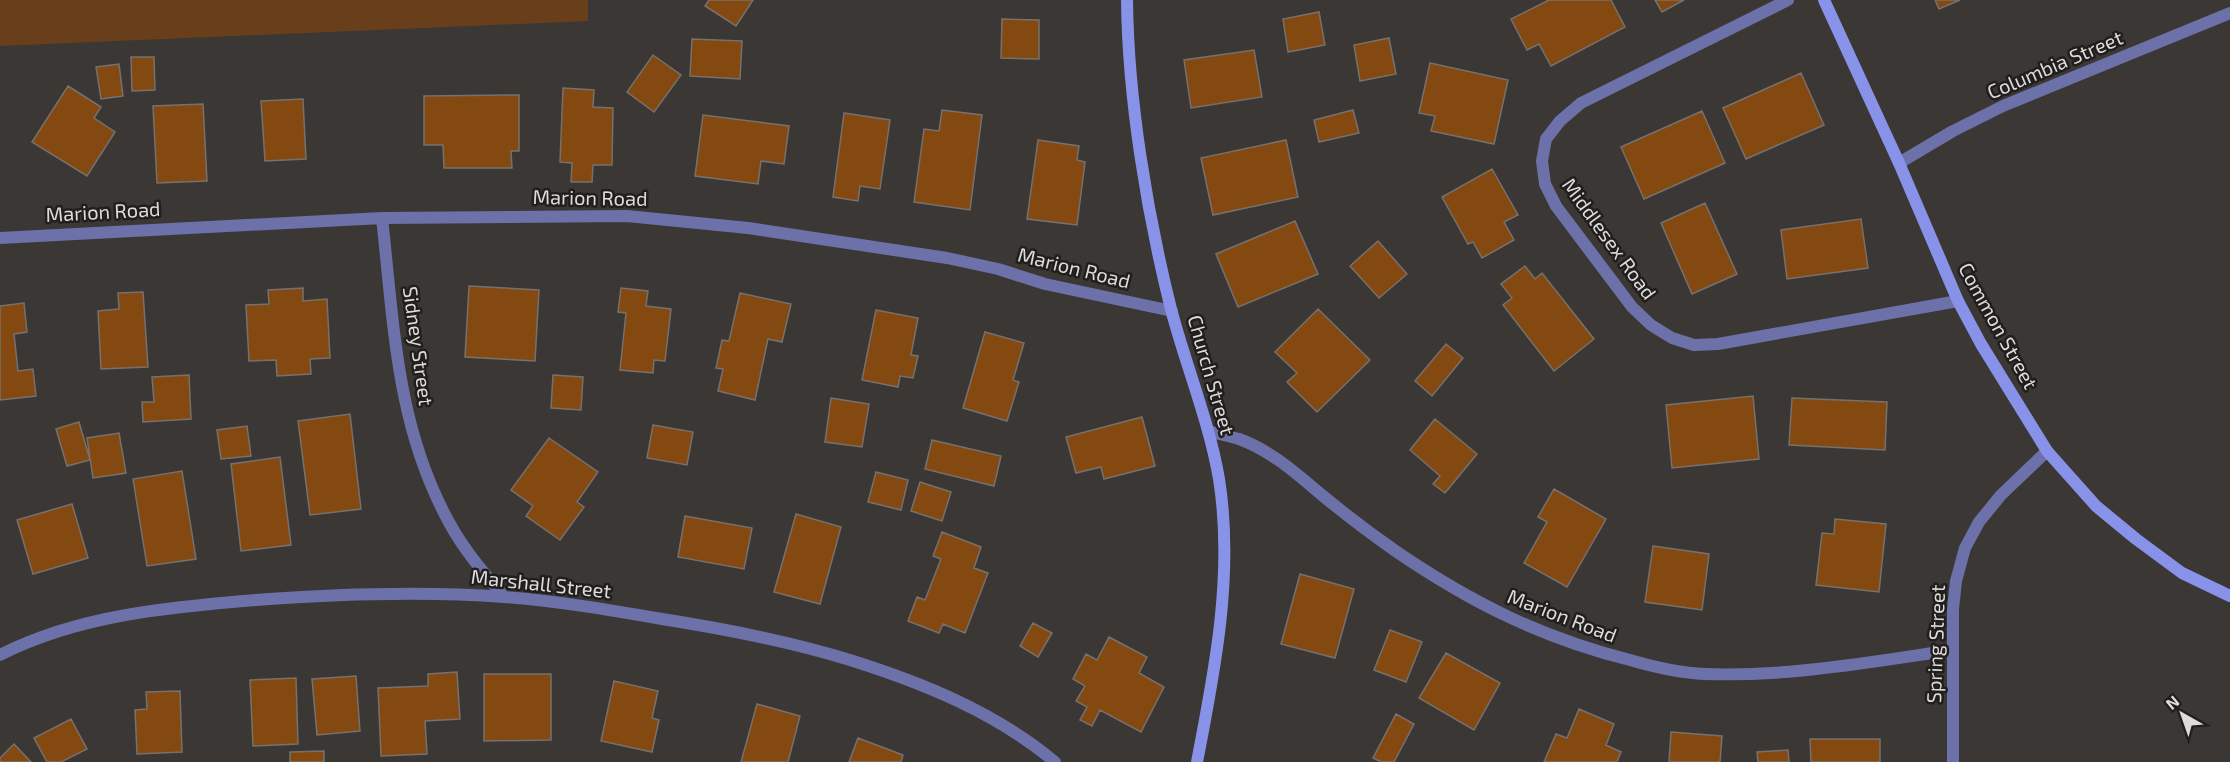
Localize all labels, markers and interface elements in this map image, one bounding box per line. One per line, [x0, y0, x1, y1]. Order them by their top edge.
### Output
street label: Columbia Street [1983, 25, 2126, 103]
street label: Middlesex Road [1558, 173, 1662, 304]
street label: Marion Road [532, 184, 648, 210]
street label: Marion Road [45, 196, 161, 226]
street label: Marion Road [1016, 241, 1133, 293]
street label: Common Street [1954, 258, 2044, 393]
street label: Sidney Street [399, 285, 439, 407]
street label: Church Street [1183, 312, 1241, 438]
street label: Marshall Street [470, 564, 613, 602]
street label: Marion Road [1504, 583, 1620, 647]
street label: Spring Street [1921, 584, 1949, 704]
north arrow [2152, 684, 2212, 744]
text: N [2162, 691, 2183, 713]

